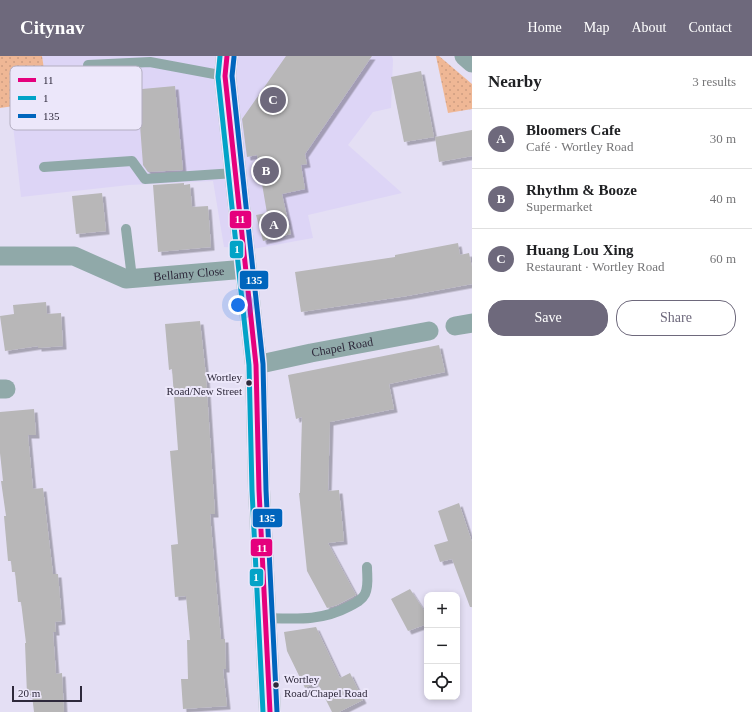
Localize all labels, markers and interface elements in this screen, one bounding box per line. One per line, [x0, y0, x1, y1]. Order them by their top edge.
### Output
text: Citynav [20, 17, 84, 38]
text: Home [528, 20, 562, 35]
text: Map [584, 20, 609, 35]
text: About [631, 20, 666, 35]
text: Contact [688, 20, 732, 35]
legend [10, 66, 142, 130]
text: Nearby [488, 72, 542, 91]
text: 11 [43, 74, 54, 86]
text: 3 results [692, 74, 736, 89]
pin: C [260, 85, 286, 115]
text: 1 [43, 92, 49, 104]
text: 135 [43, 110, 60, 122]
text: Bloomers Cafe [526, 122, 621, 138]
text: A [496, 131, 506, 146]
text: 30 m [710, 131, 736, 146]
text: Café · Wortley Road [526, 139, 633, 154]
pin: B [253, 156, 279, 186]
text: Rhythm & Booze [526, 182, 637, 198]
text: B [497, 191, 505, 206]
text: 40 m [710, 191, 736, 206]
text: Supermarket [526, 199, 592, 214]
line badge: 11 [229, 210, 252, 229]
pin: A [261, 210, 287, 240]
text: 11 [235, 213, 245, 225]
line badge: 1 [229, 240, 244, 259]
text: Huang Lou Xing [526, 242, 634, 258]
text: 1 [234, 243, 240, 255]
text: C [496, 251, 506, 266]
text: 60 m [710, 251, 736, 266]
text: Restaurant · Wortley Road [526, 259, 664, 274]
street label: Bellamy Close [153, 264, 225, 284]
line badge: 135 [239, 270, 269, 290]
text: 135 [246, 274, 263, 286]
your location [228, 295, 248, 315]
button: Save [488, 300, 608, 336]
button: Share [616, 300, 736, 336]
street label: Chapel Road [310, 335, 374, 360]
place label: Wortley Road/New Street [167, 371, 242, 397]
marker: Wortley Road/New Street [244, 378, 254, 388]
line badge: 135 [252, 508, 283, 528]
text: 135 [259, 512, 276, 524]
line badge: 11 [250, 538, 273, 557]
text: 11 [257, 542, 267, 554]
line badge: 1 [249, 568, 264, 587]
text: 1 [253, 571, 259, 583]
map controls [424, 592, 460, 700]
button: + [424, 592, 460, 628]
button: − [424, 628, 460, 664]
button: locate [424, 664, 460, 700]
place label: Wortley Road/Chapel Road [284, 673, 368, 699]
marker: Wortley Road/Chapel Road [271, 680, 281, 690]
scale bar [12, 684, 82, 703]
text: 20 m [18, 687, 40, 699]

